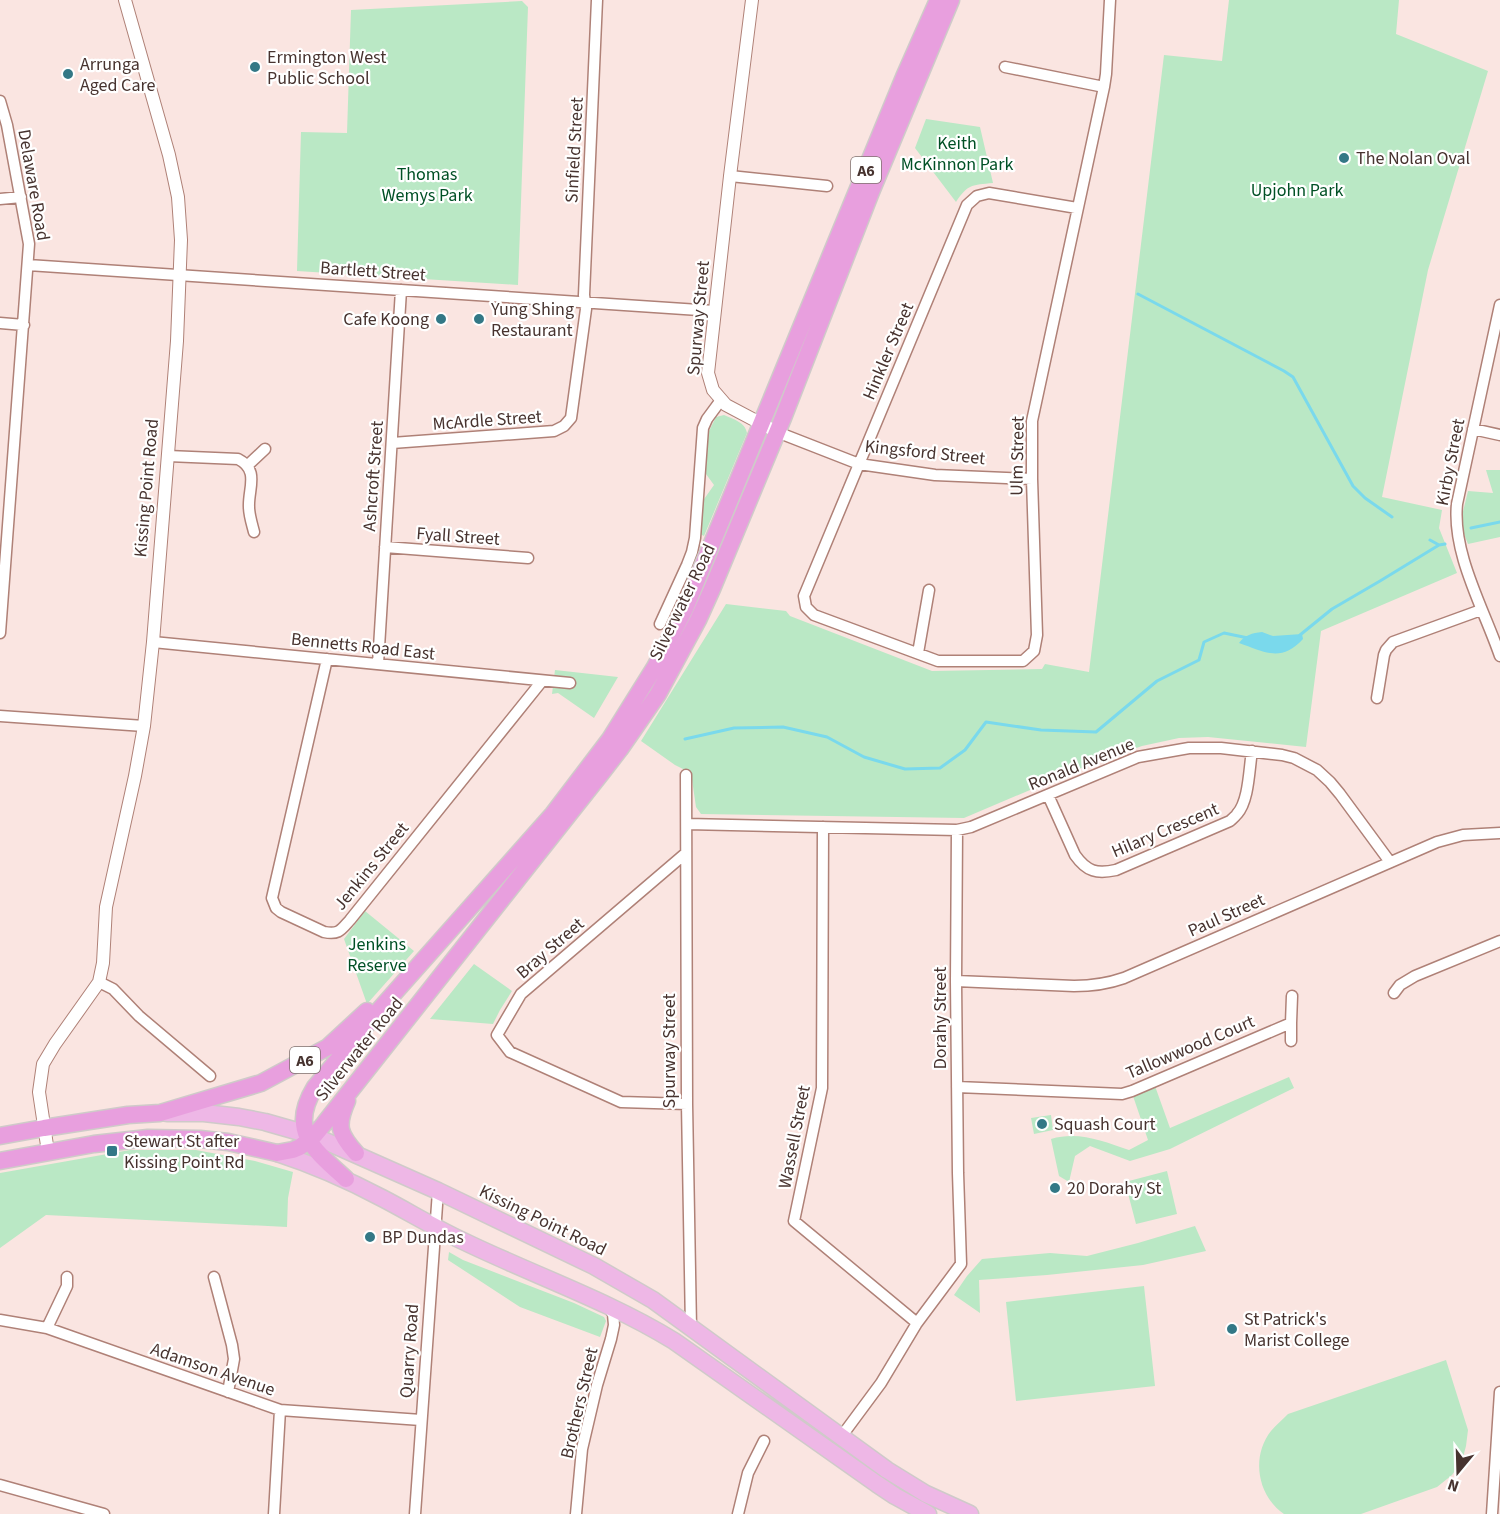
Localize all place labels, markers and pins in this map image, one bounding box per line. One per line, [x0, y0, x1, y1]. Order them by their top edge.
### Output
place label: Ermington West Public School [267, 45, 386, 91]
place label: Arrunga Aged Care [80, 52, 156, 98]
marker: Ermington West Public School [248, 60, 262, 74]
marker: Arrunga Aged Care [61, 67, 75, 81]
place label: The Nolan Oval [1356, 146, 1470, 171]
marker: The Nolan Oval [1337, 151, 1351, 165]
place label: Yung Shing Restaurant [490, 297, 574, 343]
place label: Cafe Koong [343, 307, 429, 332]
marker: Cafe Koong [434, 312, 448, 326]
marker: Yung Shing Restaurant [472, 312, 486, 326]
place label: Squash Court [1054, 1112, 1156, 1137]
marker: Squash Court [1035, 1117, 1049, 1131]
place label: Stewart St after Kissing Point Rd [124, 1129, 244, 1175]
marker: Stewart St after Kissing Point Rd [105, 1144, 119, 1158]
place label: 20 Dorahy St [1067, 1176, 1161, 1201]
marker: 20 Dorahy St [1048, 1181, 1062, 1195]
place label: BP Dundas [382, 1225, 464, 1250]
marker: BP Dundas [363, 1230, 377, 1244]
place label: St Patrick's Marist College [1244, 1307, 1349, 1353]
marker: St Patrick's Marist College [1225, 1322, 1239, 1336]

